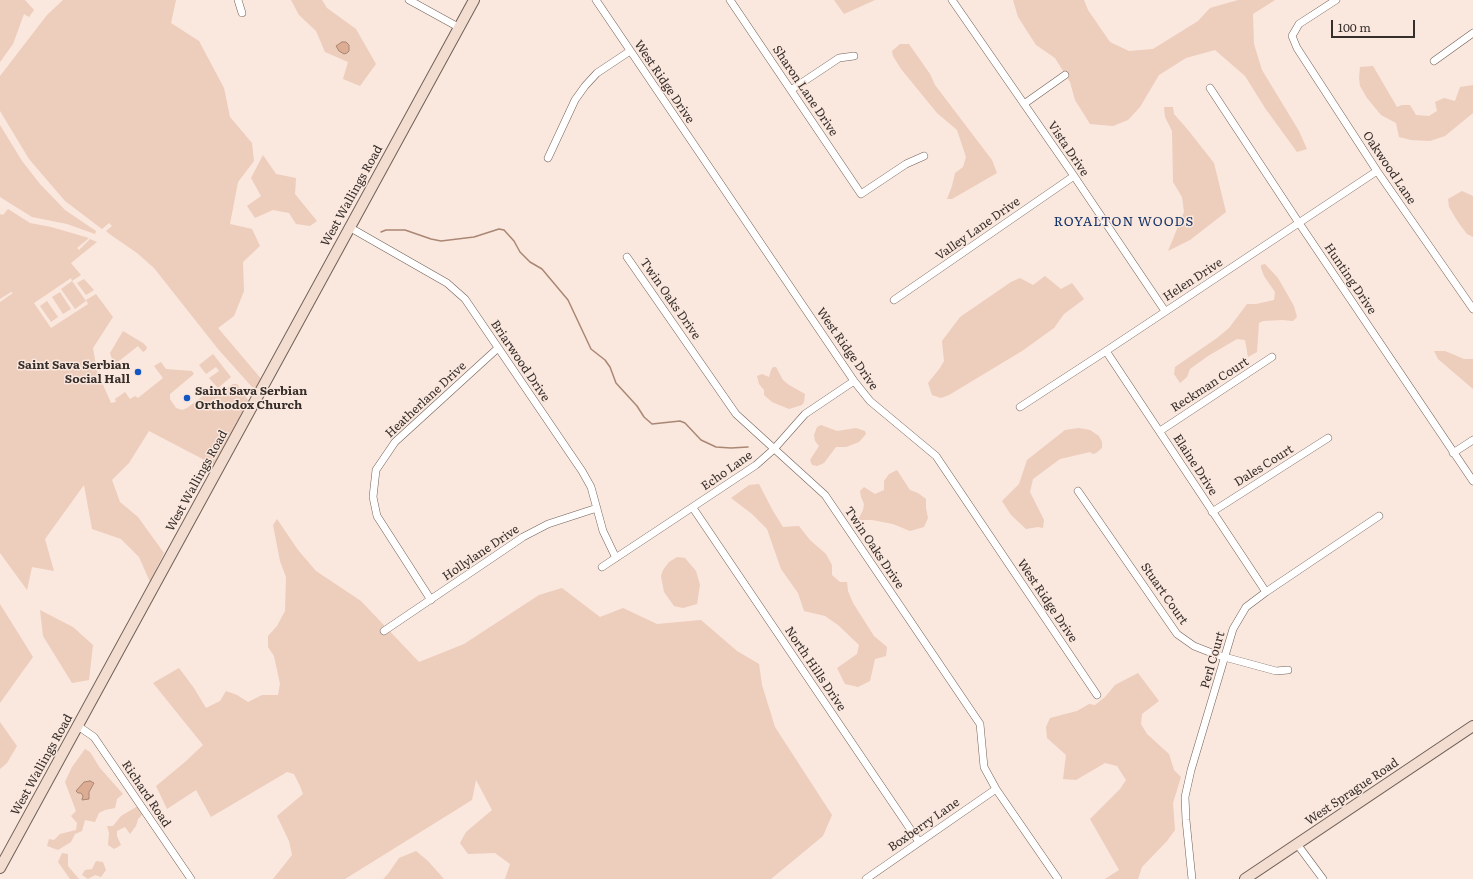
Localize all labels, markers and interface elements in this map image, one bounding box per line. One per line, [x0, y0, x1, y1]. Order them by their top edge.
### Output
scale bar [1333, 12, 1417, 38]
text: 100 m [1338, 18, 1371, 36]
street label: West Ridge Drive [631, 38, 697, 126]
street label: Sharon Lane Drive [769, 43, 841, 139]
street label: Vista Drive [1044, 119, 1092, 179]
street label: Oakwood Lane [1359, 129, 1419, 207]
street label: West Wallings Road [318, 143, 386, 249]
street label: Valley Lane Drive [933, 194, 1023, 264]
district label: ROYALTON WOODS [1054, 214, 1194, 230]
street label: Hunting Drive [1321, 241, 1379, 317]
street label: Helen Drive [1161, 255, 1225, 305]
street label: Twin Oaks Drive [637, 256, 703, 342]
street label: West Ridge Drive [813, 305, 881, 393]
street label: Briarwood Drive [487, 318, 553, 404]
street label: Reckman Court [1169, 355, 1251, 415]
place label: Saint Sava Serbian Social Hall [18, 358, 130, 386]
street label: Heatherlane Drive [383, 359, 469, 441]
marker: Saint Sava Serbian Social Hall [133, 367, 143, 377]
place label: Saint Sava Serbian Orthodox Church [195, 384, 307, 412]
marker: Saint Sava Serbian Orthodox Church [182, 393, 192, 403]
street label: West Wallings Road [163, 428, 231, 534]
street label: Elaine Drive [1170, 432, 1220, 498]
street label: Dales Court [1232, 442, 1296, 490]
street label: Echo Lane [699, 448, 755, 494]
street label: Twin Oaks Drive [841, 504, 907, 592]
street label: Hollylane Drive [440, 522, 522, 584]
street label: West Ridge Drive [1014, 557, 1080, 645]
street label: Stuart Court [1137, 560, 1191, 628]
street label: North Hills Drive [781, 624, 849, 714]
street label: Perl Court [1198, 630, 1228, 690]
street label: West Wallings Road [8, 712, 76, 818]
street label: West Sprague Road [1303, 755, 1401, 829]
street label: Richard Road [118, 758, 174, 830]
street label: Boxberry Lane [886, 795, 962, 855]

